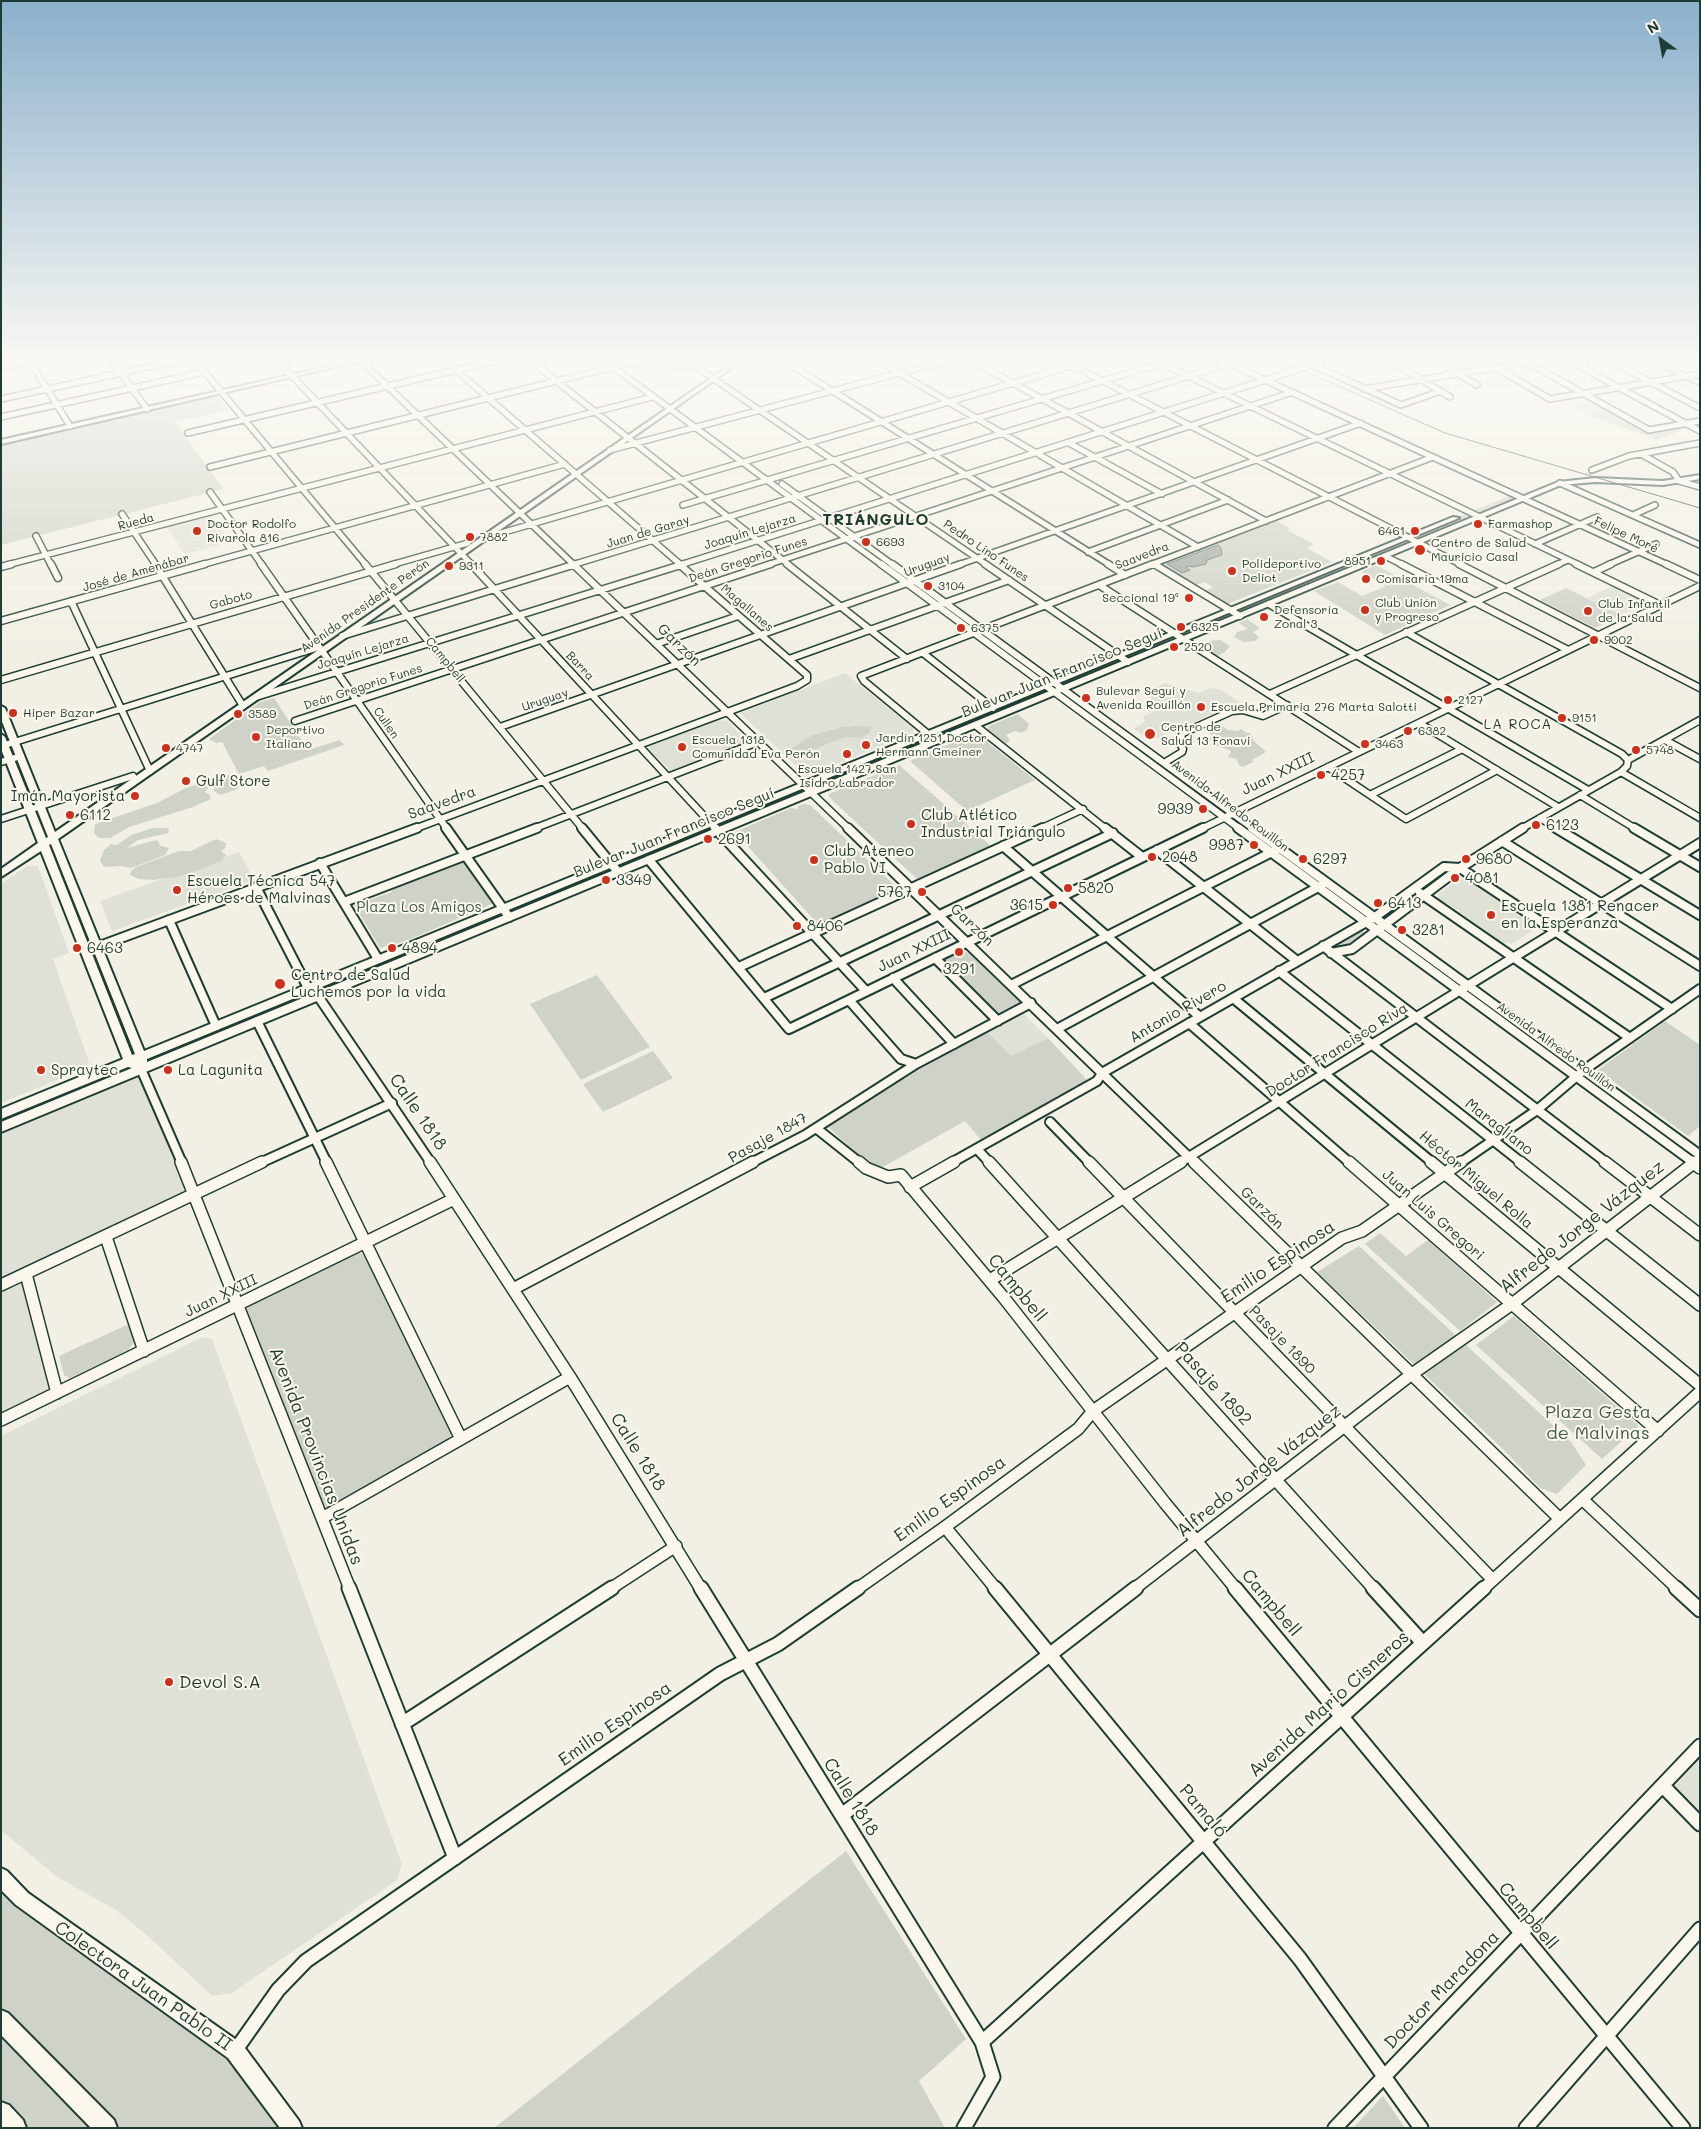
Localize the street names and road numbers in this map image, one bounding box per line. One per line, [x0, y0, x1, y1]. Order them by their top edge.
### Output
street label: Rueda [116, 510, 156, 534]
street label: Joaquín Lejarza [702, 511, 798, 553]
street label: Juan de Garay [605, 513, 691, 551]
street label: Felipe Moré [1591, 514, 1661, 556]
street label: Pedro Lino Funes [940, 517, 1032, 585]
street label: Deán Gregorio Funes [687, 534, 809, 586]
street label: Saavedra [1113, 539, 1171, 573]
street label: Uruguay [902, 550, 952, 580]
street label: José de Amenábar [81, 551, 191, 595]
street label: Avenida Presidente Perón [298, 556, 432, 656]
street label: Magallanes [718, 581, 776, 635]
street label: Gaboto [208, 587, 254, 613]
street label: Garzón [653, 620, 705, 670]
street label: Bulevar Juan Francisco Seguí [959, 624, 1165, 722]
street label: Joaquín Lejarza [315, 631, 411, 673]
street label: Campbell [422, 634, 468, 686]
street label: Barra [563, 648, 597, 684]
street label: Deán Gregorio Funes [302, 661, 424, 713]
street label: Uruguay [520, 685, 570, 715]
street label: Cullen [370, 704, 402, 742]
street label: Juan XXIII [1239, 749, 1317, 799]
street label: Avenida Alfredo Rouillón [1169, 757, 1291, 855]
street label: Saavedra [406, 782, 478, 824]
street label: Bulevar Juan Francisco Seguí [571, 784, 777, 882]
street label: Garzón [946, 900, 998, 950]
street label: Juan XXIII [875, 926, 953, 976]
street label: Antonio Rivero [1126, 977, 1230, 1047]
street label: Doctor Francisco Riva [1263, 999, 1411, 1101]
street label: Avenida Alfredo Rouillón [1494, 999, 1618, 1095]
street label: Calle 1818 [384, 1070, 452, 1154]
street label: Maragliano [1461, 1095, 1537, 1159]
street label: Pasaje 1847 [726, 1109, 810, 1167]
street label: Héctor Miguel Rolla [1415, 1127, 1537, 1233]
street label: Alfredo Jorge Vázquez [1495, 1156, 1669, 1298]
street label: Juan Luis Gregori [1378, 1166, 1488, 1264]
street label: Garzón [1236, 1183, 1288, 1233]
street label: Emilio Espinosa [1217, 1216, 1339, 1308]
street label: Campbell [983, 1250, 1051, 1326]
street label: Juan XXIII [182, 1271, 260, 1321]
street label: Pasaje 1890 [1245, 1302, 1319, 1378]
street label: Pasaje 1892 [1170, 1338, 1256, 1430]
street label: Avenida Provincias Unidas [264, 1344, 368, 1568]
street label: Alfredo Jorge Vázquez [1172, 1400, 1346, 1542]
street label: Calle 1818 [606, 1409, 670, 1495]
street label: Emilio Espinosa [890, 1451, 1010, 1547]
street label: Campbell [1237, 1565, 1305, 1641]
street label: Avenida Mario Cisneros [1244, 1626, 1414, 1782]
street label: Emilio Espinosa [554, 1677, 676, 1771]
street label: Calle 1818 [819, 1754, 883, 1840]
street label: Pamaló [1174, 1780, 1232, 1842]
street label: Campbell [1494, 1878, 1562, 1954]
street label: Colectora Juan Pablo II [50, 1917, 236, 2055]
street label: Doctor Maradona [1380, 1926, 1504, 2054]

